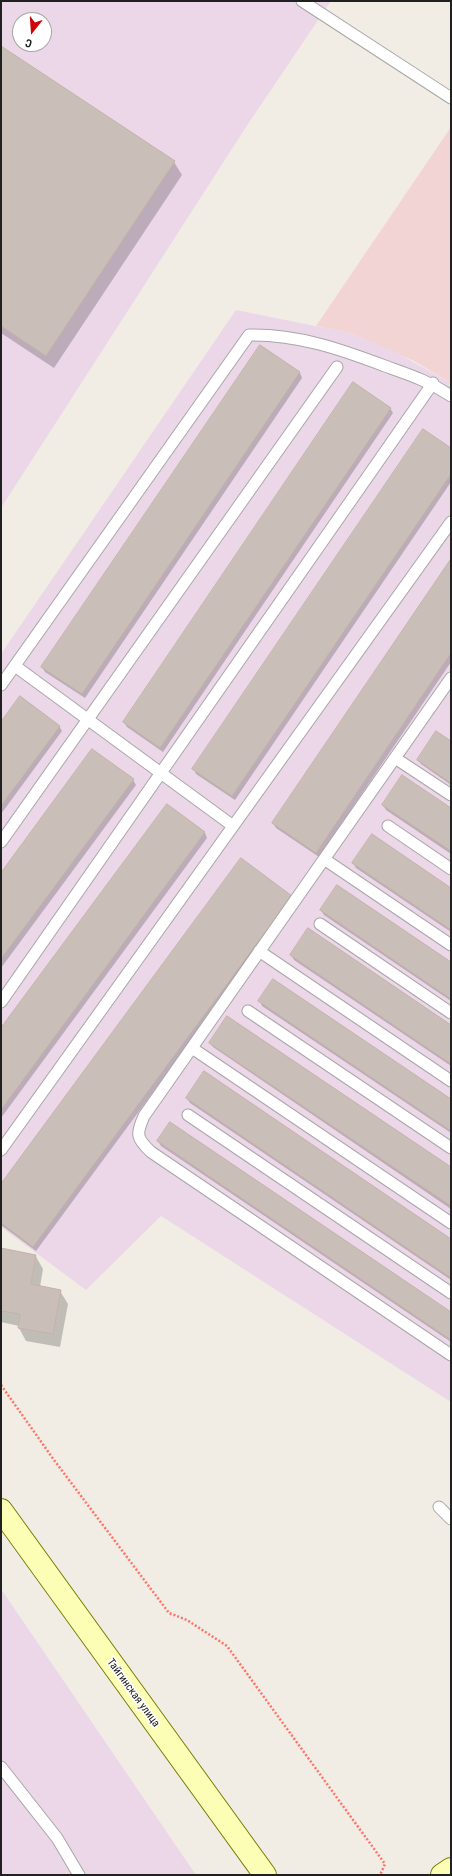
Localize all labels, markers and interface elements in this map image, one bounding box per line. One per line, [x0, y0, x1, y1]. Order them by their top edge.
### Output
north arrow [12, 12, 52, 52]
text: С [24, 36, 34, 50]
street label: Тайгинская улица [104, 1656, 162, 1730]

